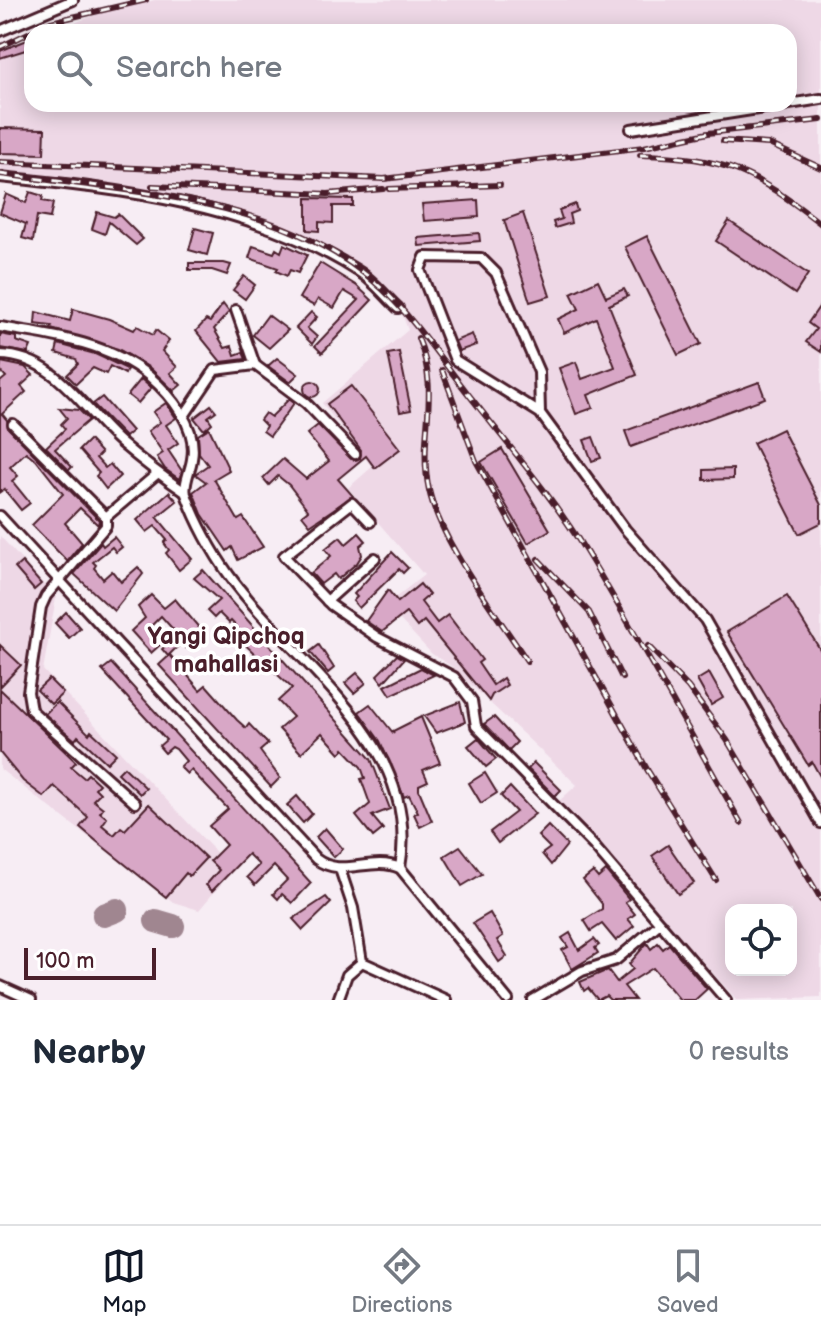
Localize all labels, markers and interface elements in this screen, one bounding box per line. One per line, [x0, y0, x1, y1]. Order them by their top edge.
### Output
search box [24, 24, 797, 112]
icon: search [52, 46, 96, 90]
text: Search here [116, 50, 282, 86]
district label: Yangi Qipchoq mahallasi [147, 622, 305, 679]
map controls [725, 904, 797, 976]
button: locate [725, 904, 797, 976]
scale bar [24, 944, 156, 980]
text: 100 m [36, 948, 95, 975]
text: Nearby [32, 1032, 146, 1073]
text: 0 results [689, 1037, 789, 1068]
tab: Map [102, 1244, 147, 1319]
tab: Directions [351, 1244, 452, 1319]
tab: Saved [657, 1244, 719, 1319]

